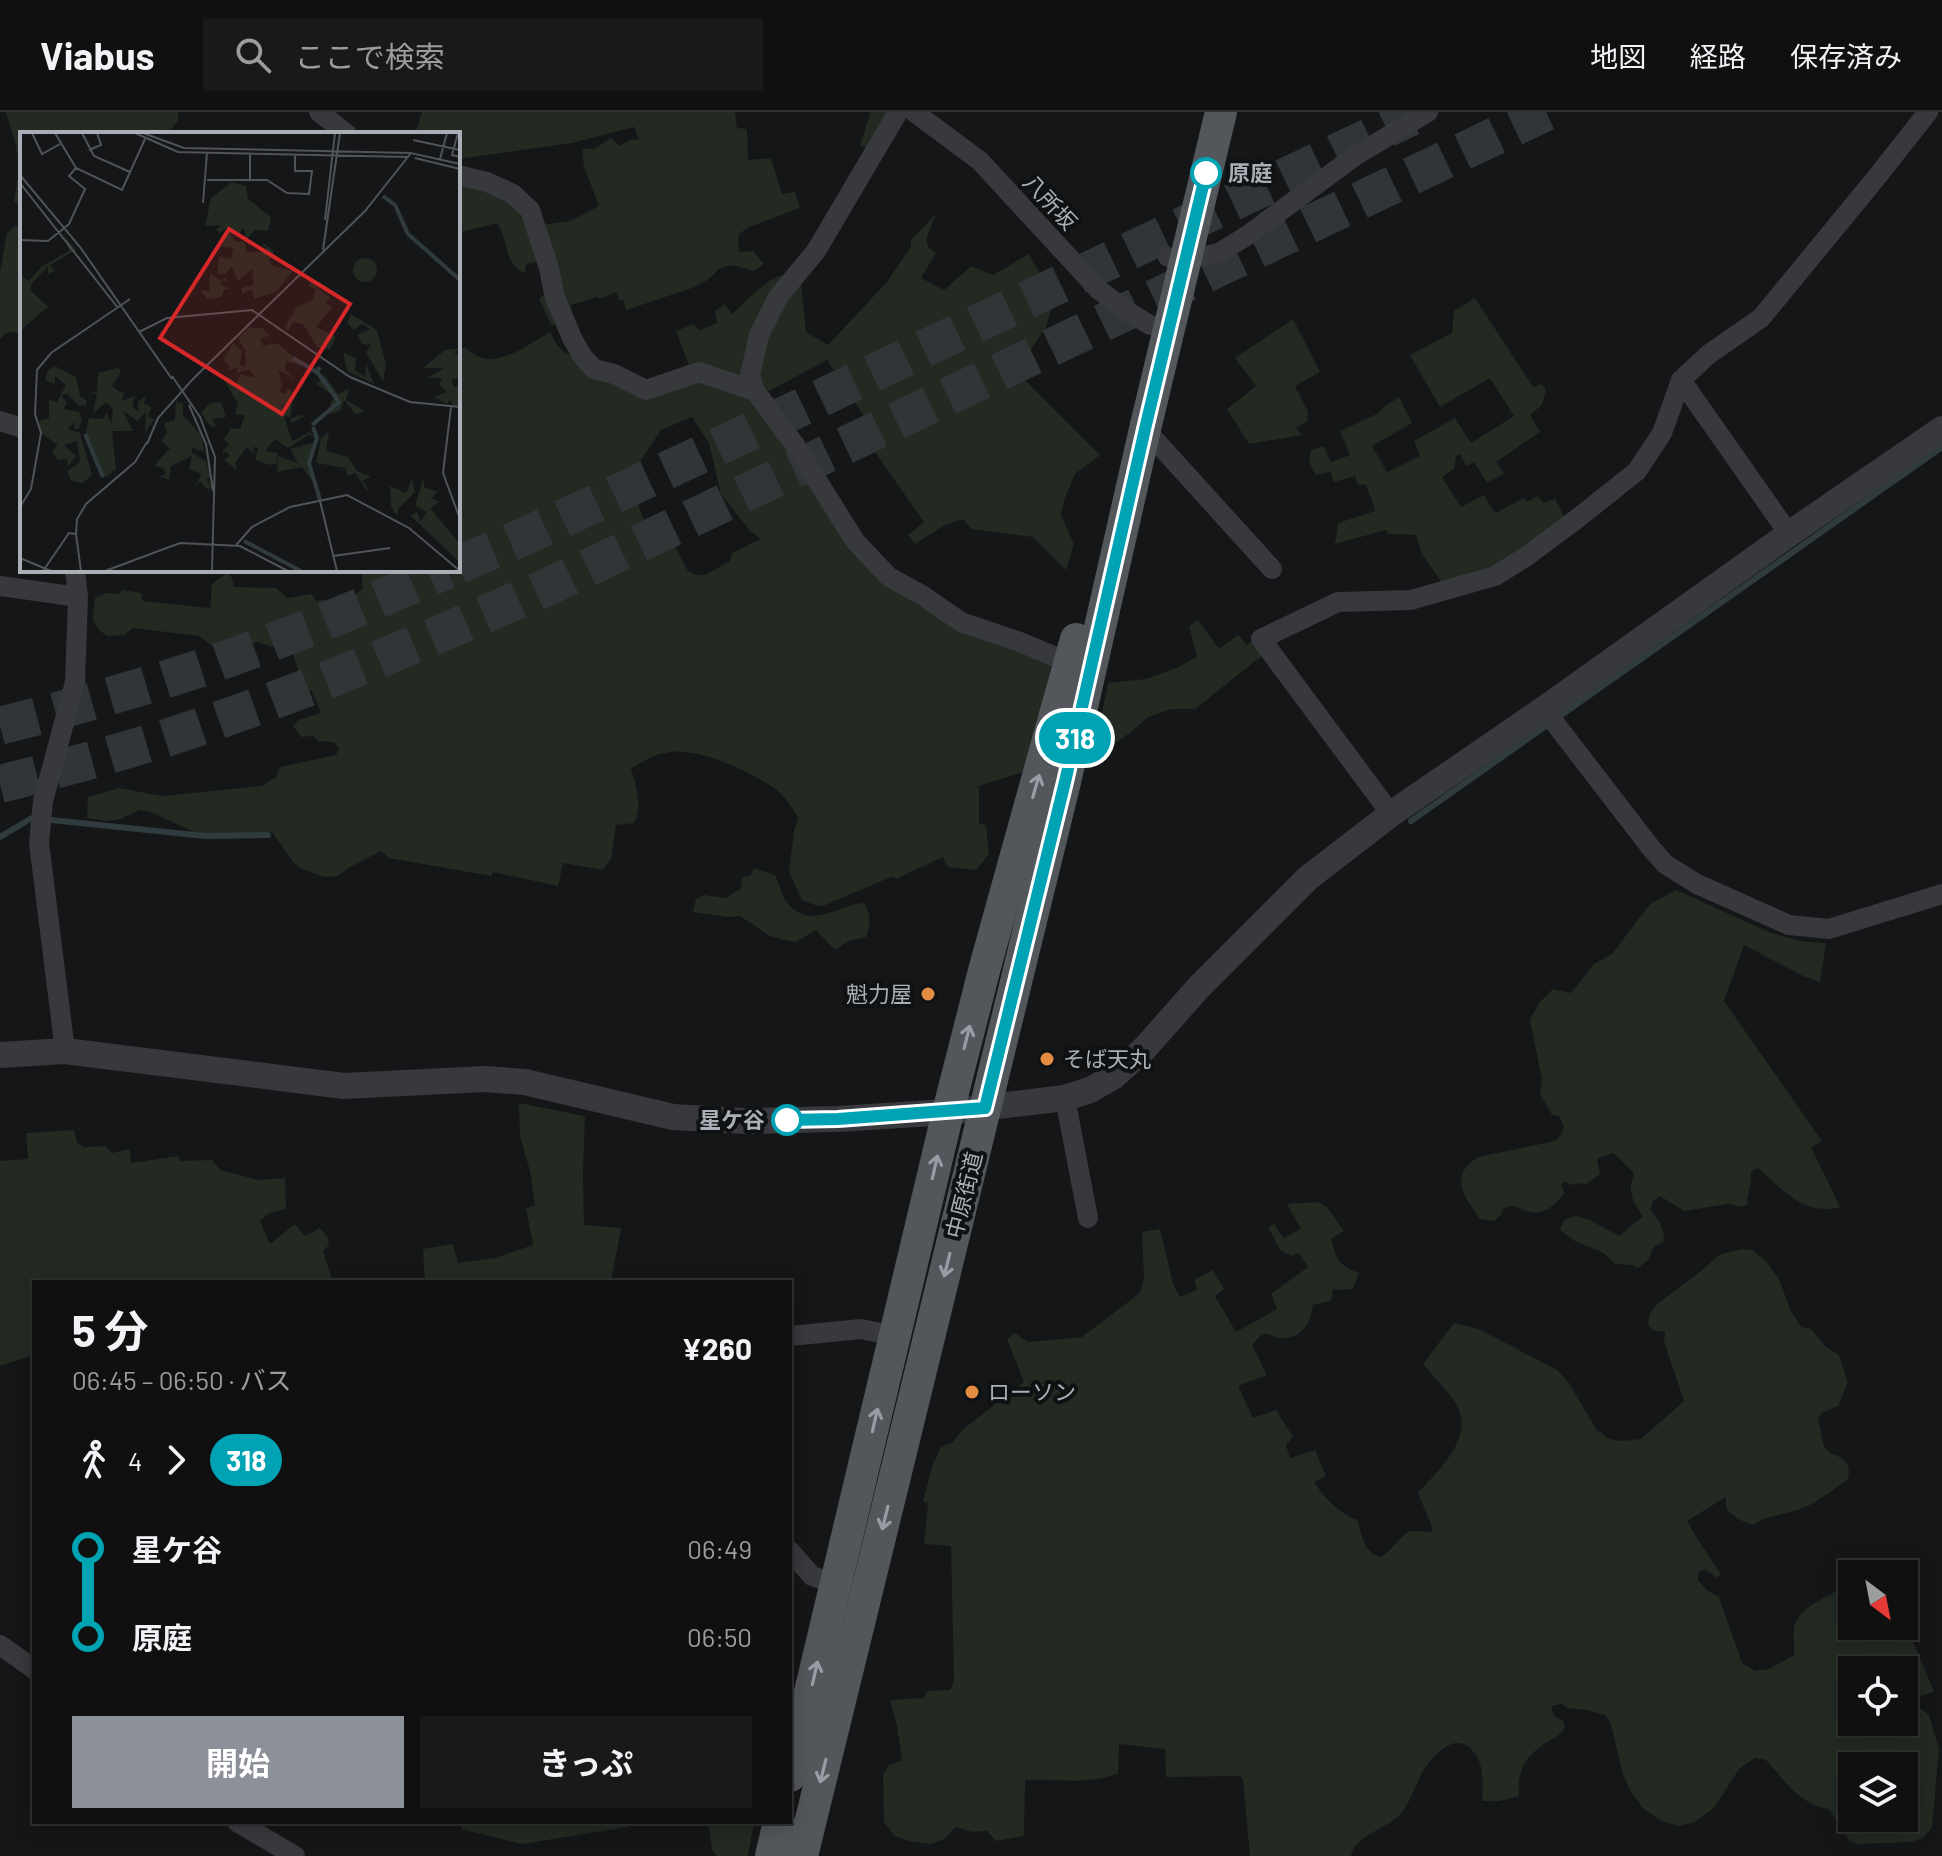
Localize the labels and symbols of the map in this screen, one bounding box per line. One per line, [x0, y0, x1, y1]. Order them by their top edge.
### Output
inset map [20, 132, 460, 572]
marker: 原庭 [1191, 158, 1221, 188]
place label: 原庭 [1228, 159, 1272, 185]
street label: 八所坂 [1019, 168, 1083, 234]
line badge: 318 [1029, 712, 1121, 764]
one-way arrow [1029, 773, 1044, 799]
place label: 魁力屋 [846, 980, 912, 1006]
marker: 魁力屋 [919, 985, 937, 1003]
one-way arrow [961, 1024, 976, 1050]
place label: そば天丸 [1063, 1045, 1151, 1071]
marker: そば天丸 [1038, 1050, 1056, 1068]
marker: 星ケ谷 [772, 1105, 802, 1135]
place label: 星ケ谷 [699, 1106, 765, 1132]
street label: 中原街道 [940, 1149, 986, 1241]
one-way arrow [928, 1155, 943, 1180]
one-way arrow [938, 1252, 953, 1278]
place label: ローソン [988, 1378, 1076, 1404]
marker: ローソン [963, 1383, 981, 1401]
one-way arrow [868, 1408, 883, 1433]
one-way arrow [876, 1505, 891, 1530]
north arrow [1838, 1560, 1918, 1640]
one-way arrow [808, 1661, 823, 1686]
one-way arrow [815, 1757, 830, 1783]

